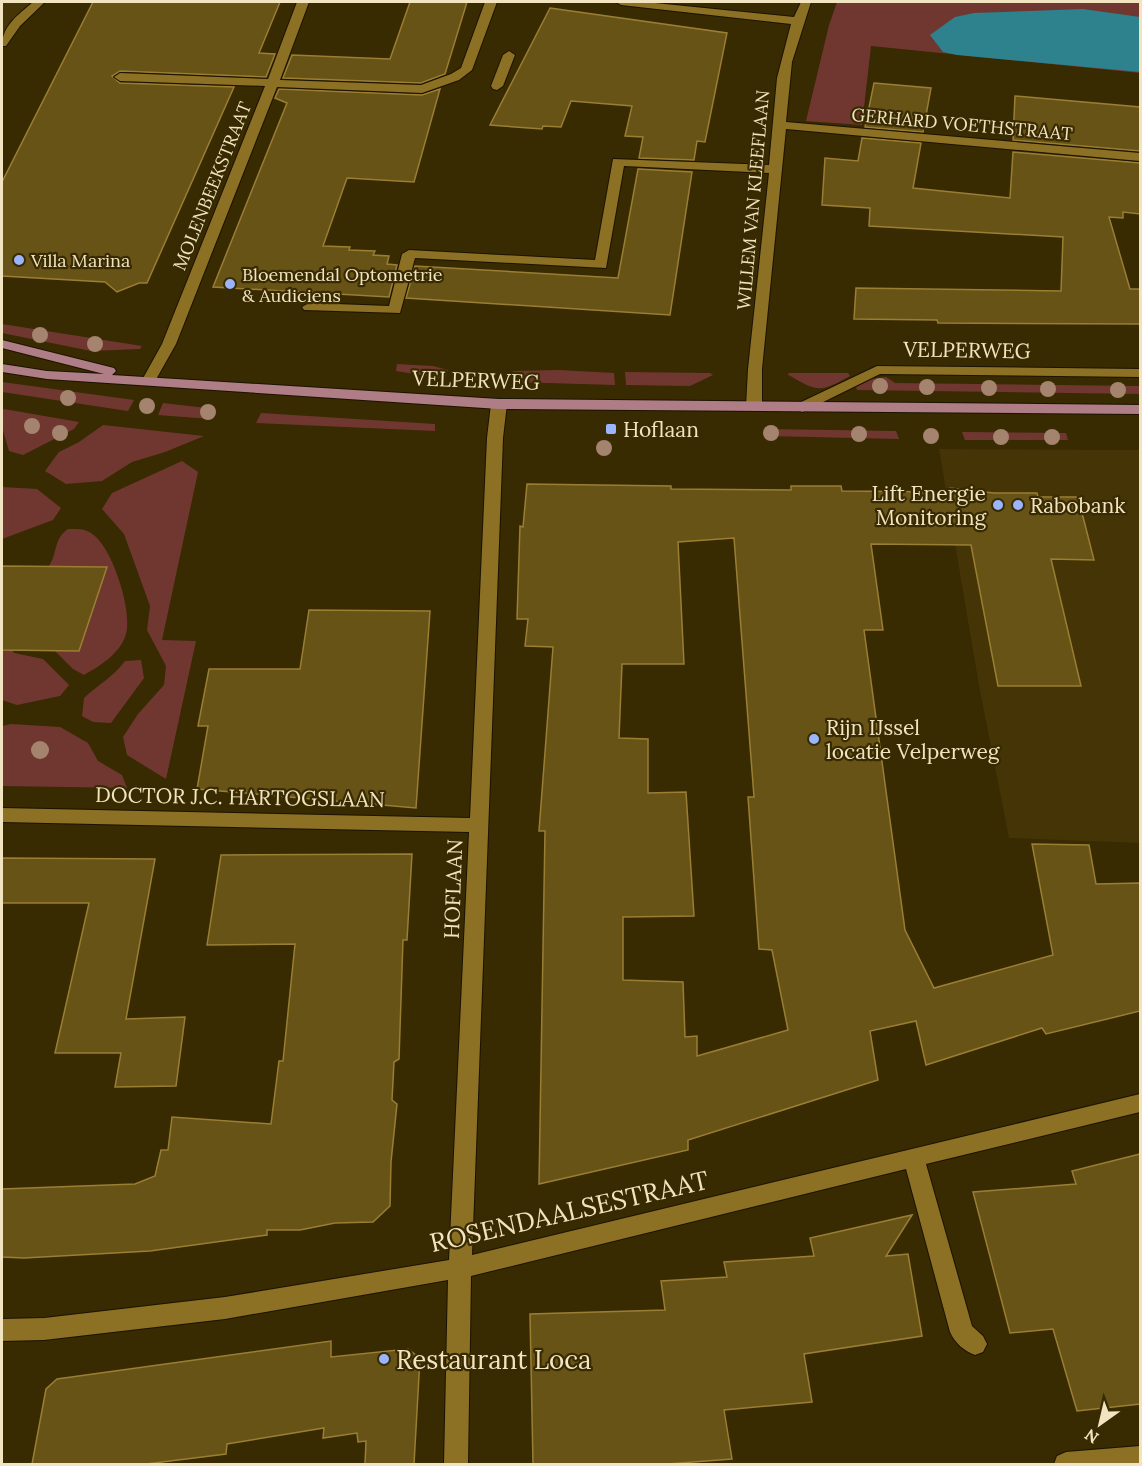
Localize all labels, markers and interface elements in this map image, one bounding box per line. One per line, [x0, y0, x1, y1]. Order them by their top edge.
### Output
street label: WILLEM VAN KLEEFLAAN [732, 89, 774, 311]
street label: MOLENBEEKSTRAAT [168, 98, 257, 274]
street label: GERHARD VOETHSTRAAT [851, 103, 1074, 145]
place label: Villa Marina [30, 249, 130, 272]
marker: Villa Marina [12, 253, 26, 267]
place label: Bloemendal Optometrie & Audiciens [242, 263, 443, 307]
marker: Bloemendal Optometrie & Audiciens [223, 277, 237, 291]
street label: VELPERWEG [902, 335, 1031, 365]
street label: VELPERWEG [411, 364, 540, 396]
place label: Hoflaan [623, 416, 699, 443]
marker: Hoflaan [604, 422, 618, 436]
place label: Lift Energie Monitoring [871, 480, 986, 531]
place label: Rabobank [1030, 492, 1126, 519]
marker: Lift Energie Monitoring [991, 498, 1005, 512]
marker: Rabobank [1011, 498, 1025, 512]
place label: Rijn IJssel locatie Velperweg [826, 714, 1000, 765]
marker: Rijn IJssel locatie Velperweg [807, 732, 821, 746]
street label: DOCTOR J.C. HARTOGSLAAN [95, 781, 385, 813]
street label: HOFLAAN [438, 839, 468, 939]
street label: ROSENDAALSESTRAAT [426, 1163, 712, 1259]
place label: Restaurant Loca [396, 1343, 592, 1376]
marker: Restaurant Loca [377, 1352, 391, 1366]
north arrow [1070, 1394, 1130, 1454]
text: N [1081, 1425, 1102, 1448]

